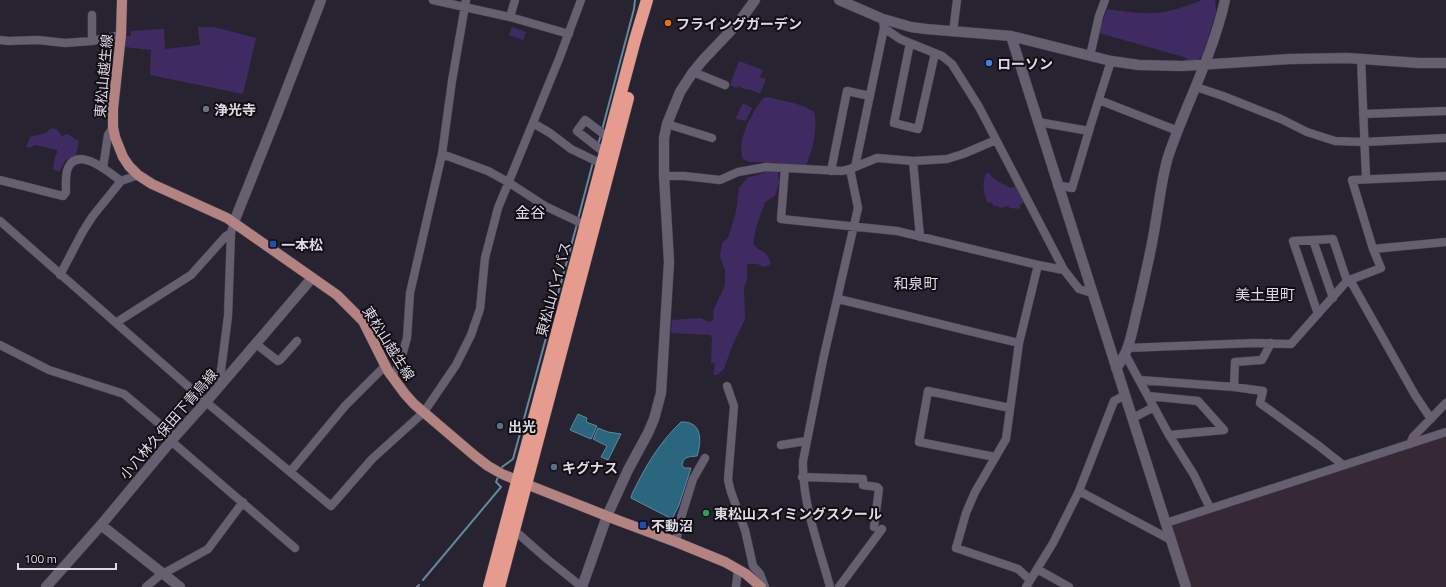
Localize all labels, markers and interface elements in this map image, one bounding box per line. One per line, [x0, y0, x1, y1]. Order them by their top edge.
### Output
place label: フライングガーデン [676, 13, 802, 34]
marker: フライングガーデン [663, 18, 673, 28]
street label: 東松山越生線 [89, 33, 117, 119]
place label: ローソン [997, 53, 1053, 74]
marker: ローソン [984, 58, 994, 68]
place label: 浄光寺 [214, 99, 256, 120]
marker: 浄光寺 [201, 104, 211, 114]
district label: 金谷 [515, 201, 545, 224]
place label: 一本松 [281, 234, 323, 255]
marker: 一本松 [268, 239, 278, 249]
street label: 東松山バイパス [530, 239, 576, 339]
district label: 和泉町 [893, 272, 939, 295]
district label: 美土里町 [1235, 283, 1295, 306]
street label: 東松山越生線 [358, 302, 420, 384]
street label: 小八林久保田下青鳥線 [114, 364, 222, 484]
place label: 出光 [508, 416, 536, 437]
marker: 出光 [495, 421, 505, 431]
place label: キグナス [562, 457, 618, 478]
marker: キグナス [549, 462, 559, 472]
place label: 東松山スイミングスクール [714, 503, 882, 524]
marker: 東松山スイミングスクール [701, 508, 711, 518]
place label: 不動沼 [651, 515, 693, 536]
marker: 不動沼 [638, 520, 648, 530]
scale bar [18, 545, 116, 571]
text: 100 m [24, 549, 57, 568]

